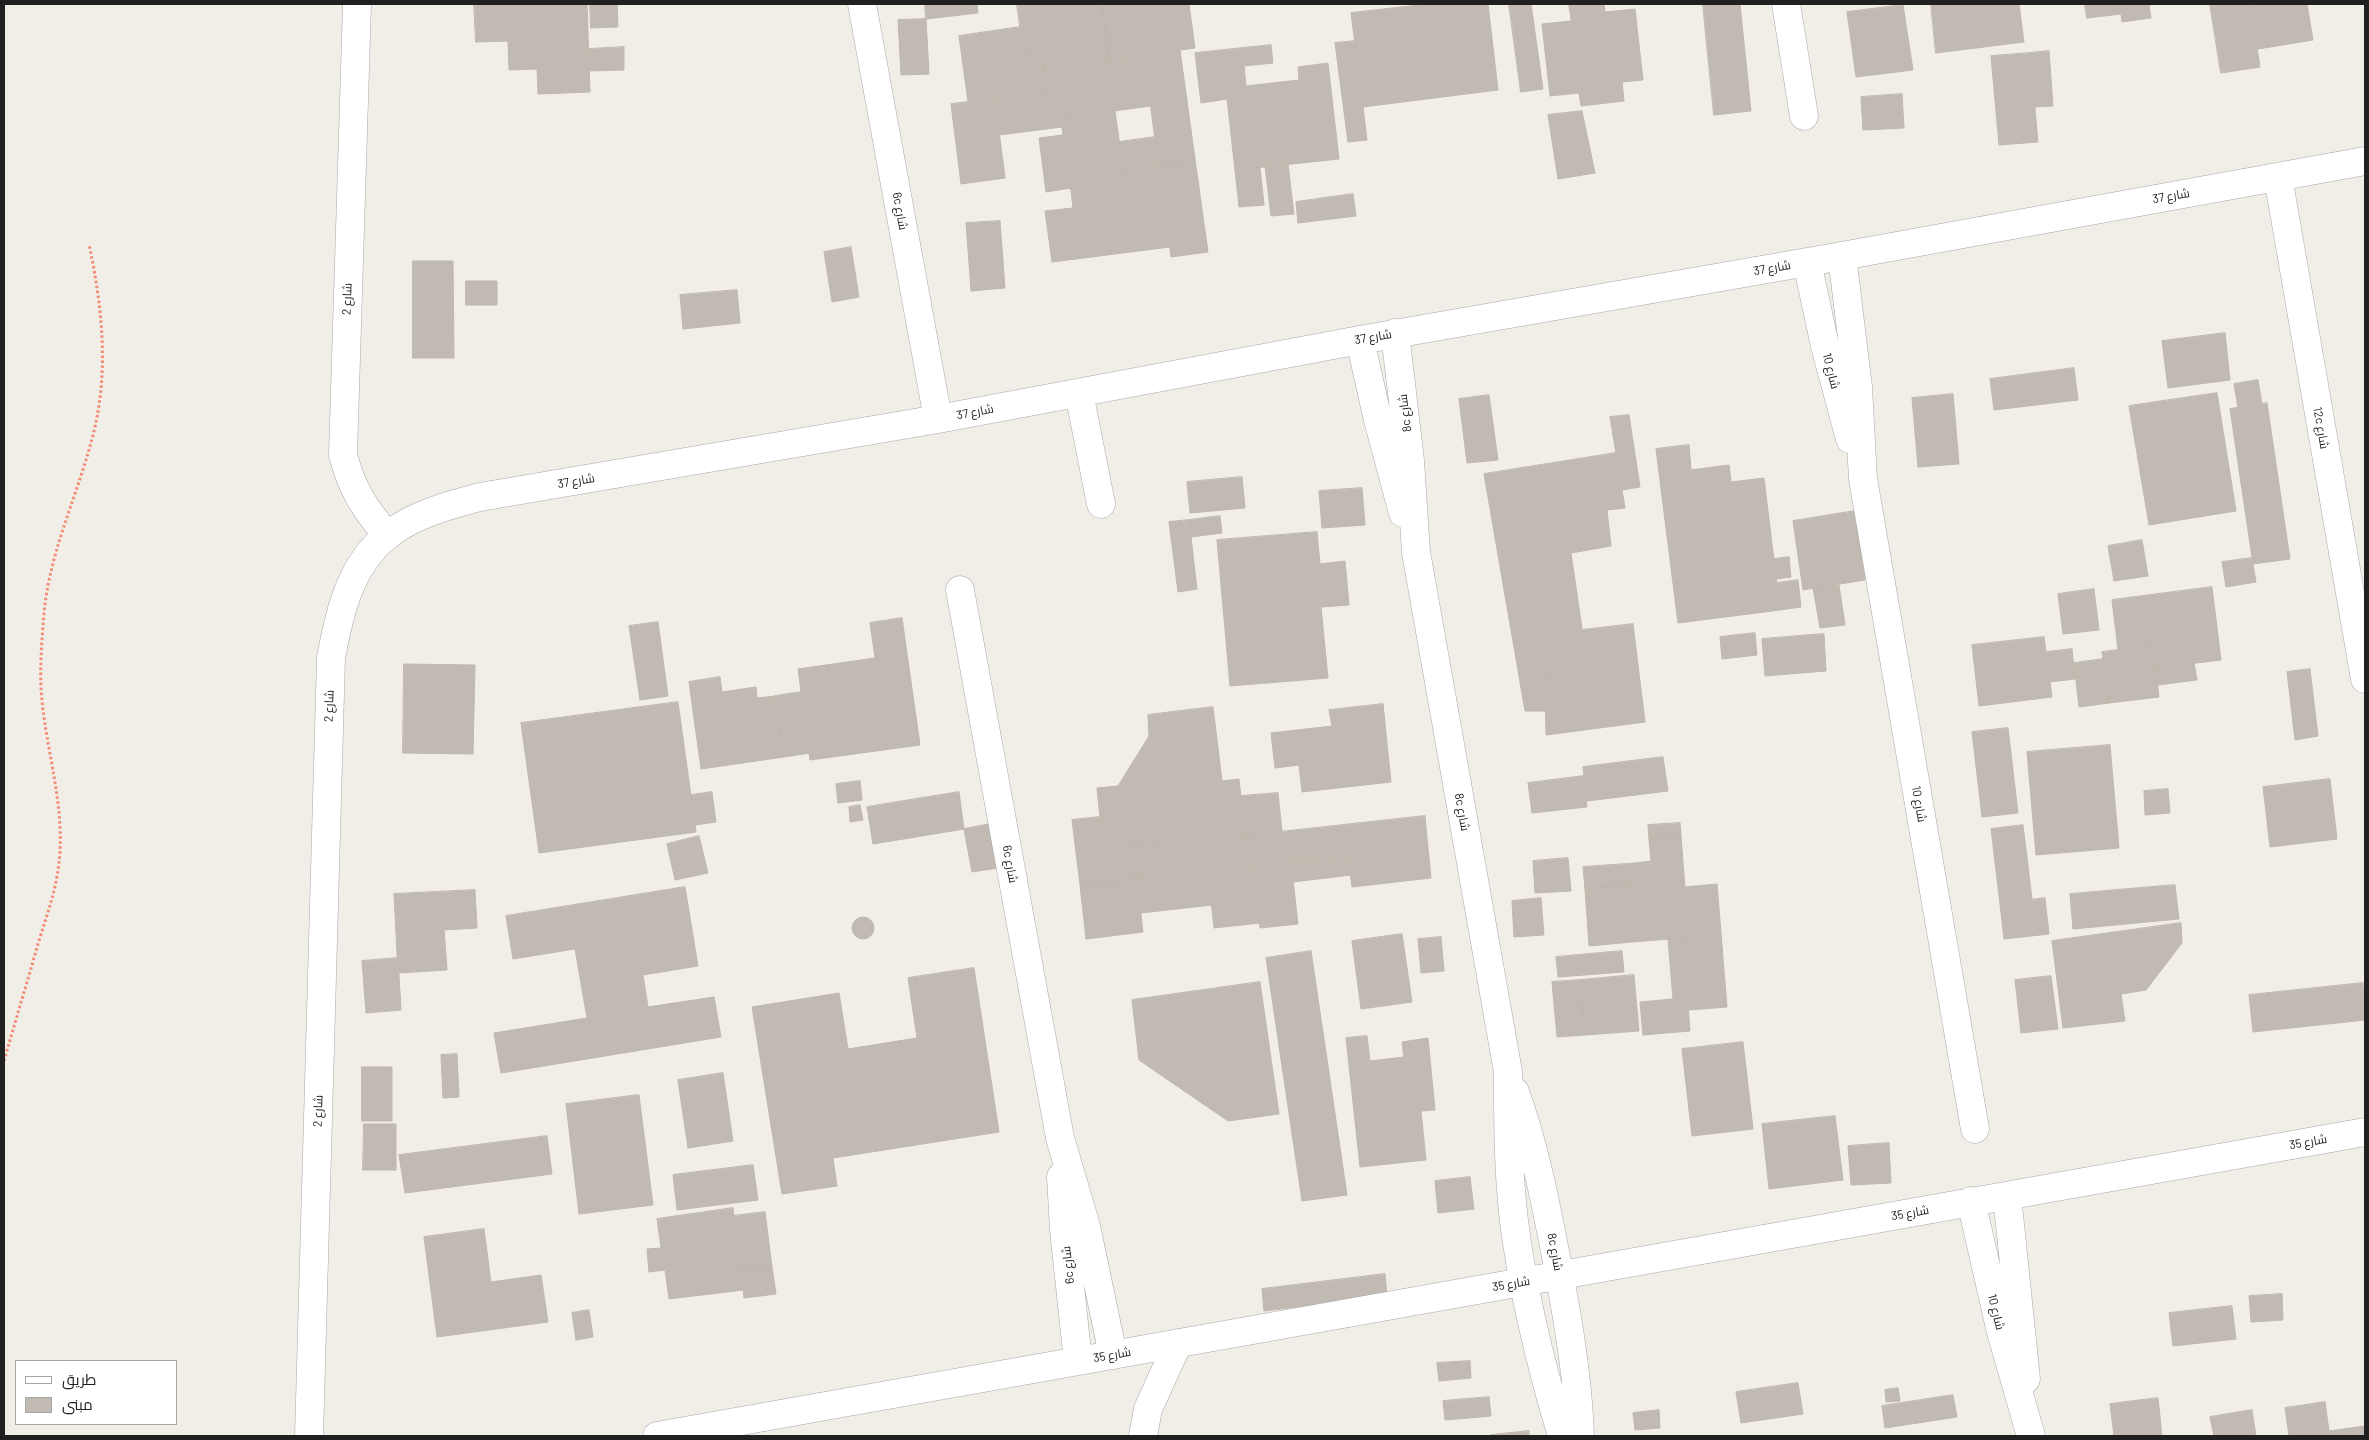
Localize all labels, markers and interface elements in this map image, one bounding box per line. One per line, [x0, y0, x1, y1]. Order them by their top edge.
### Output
street label: شارع 37 [2151, 186, 2191, 206]
street label: 6c شارع [890, 191, 910, 231]
street label: شارع 37 [1752, 258, 1792, 278]
street label: شارع 2 [339, 283, 355, 315]
street label: شارع 37 [1353, 327, 1393, 347]
street label: شارع 10 [1820, 351, 1842, 391]
street label: 8c شارع [1396, 393, 1414, 433]
street label: شارع 37 [955, 401, 995, 423]
street label: 12c شارع [2310, 406, 2332, 450]
street label: شارع 37 [556, 471, 596, 491]
street label: شارع 2 [321, 690, 337, 722]
street label: شارع 10 [1909, 785, 1929, 823]
street label: 8c شارع [1452, 792, 1472, 832]
street label: 6c شارع [1000, 844, 1020, 884]
street label: شارع 2 [310, 1095, 326, 1127]
street label: شارع 35 [2288, 1132, 2328, 1152]
street label: شارع 35 [1890, 1203, 1930, 1223]
street label: 8c شارع [1544, 1232, 1566, 1272]
street label: 6c شارع [1059, 1245, 1077, 1285]
street label: شارع 35 [1491, 1274, 1531, 1294]
street label: شارع 10 [1985, 1292, 2007, 1332]
street label: شارع 35 [1092, 1345, 1132, 1365]
legend [15, 1360, 178, 1425]
text: طريق [62, 1370, 96, 1388]
text: مبنى [62, 1395, 93, 1413]

